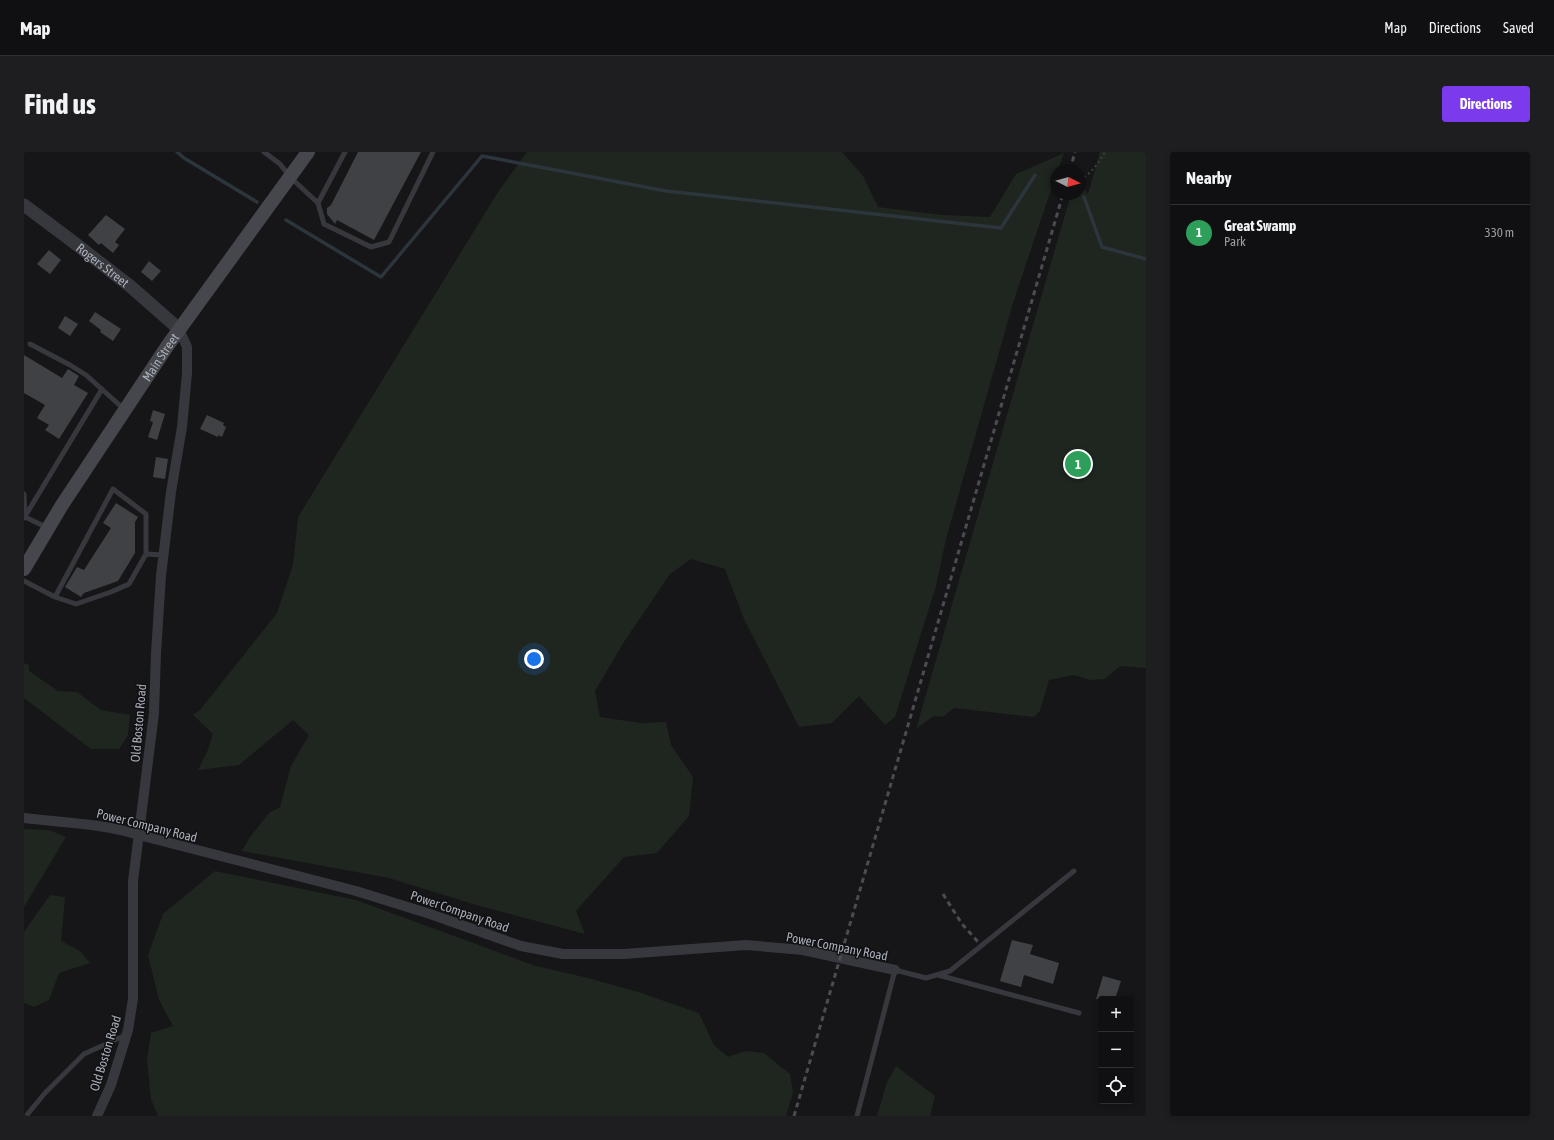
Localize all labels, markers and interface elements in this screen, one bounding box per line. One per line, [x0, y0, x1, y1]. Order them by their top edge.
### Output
text: Map [20, 17, 51, 39]
text: Map [1384, 20, 1407, 36]
text: Directions [1429, 20, 1481, 36]
text: Saved [1503, 20, 1534, 36]
button: Directions [1442, 86, 1530, 122]
text: Find us [24, 88, 96, 120]
north arrow [1050, 164, 1086, 200]
text: Nearby [1186, 168, 1232, 188]
text: Great Swamp [1224, 217, 1296, 234]
text: 1 [1196, 225, 1202, 240]
text: 330 m [1485, 225, 1514, 240]
text: Park [1224, 234, 1246, 249]
street label: Rogers Street [73, 240, 132, 291]
street label: Main Street [139, 330, 182, 384]
pin: 1 [1065, 449, 1091, 479]
your location [524, 649, 544, 669]
street label: Old Boston Road [128, 683, 149, 763]
street label: Power Company Road [95, 806, 199, 845]
street label: Power Company Road [409, 888, 511, 935]
street label: Power Company Road [785, 929, 889, 964]
map controls [1098, 996, 1134, 1104]
button: + [1098, 996, 1134, 1032]
street label: Old Boston Road [87, 1013, 124, 1093]
button: − [1098, 1032, 1134, 1068]
button: locate [1098, 1068, 1134, 1104]

